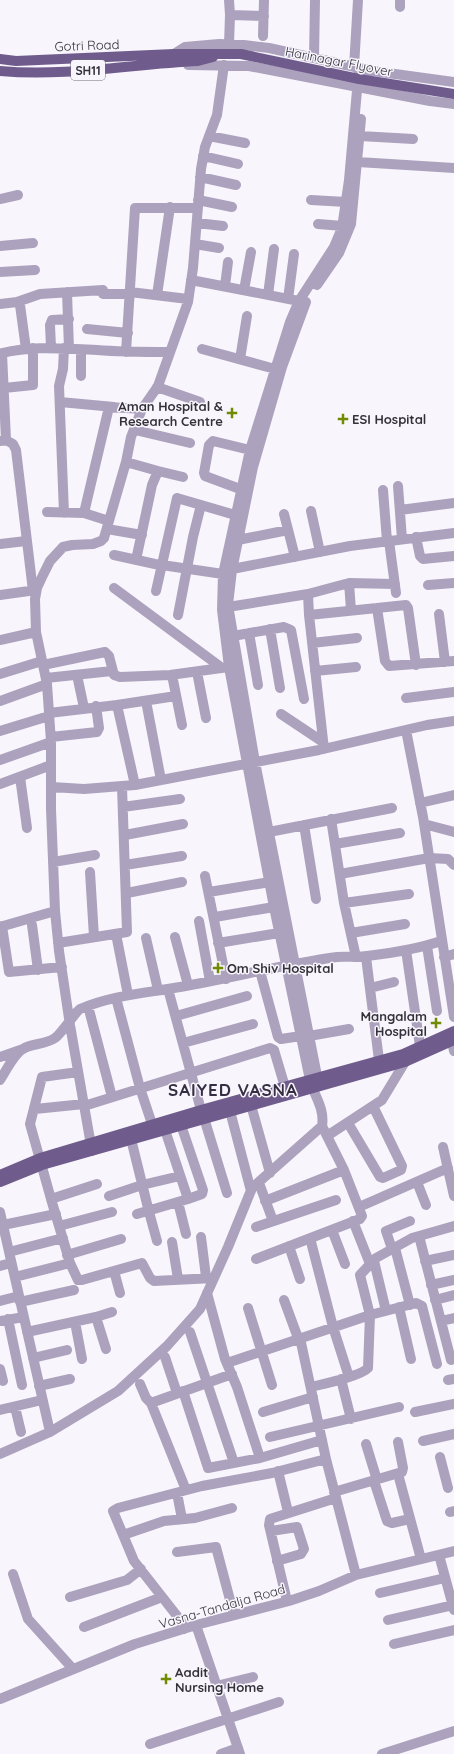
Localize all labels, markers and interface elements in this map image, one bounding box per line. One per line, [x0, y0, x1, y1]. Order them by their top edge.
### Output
street label: Gotri Road [54, 36, 120, 54]
street label: Harinagar Flyover [284, 43, 394, 79]
road number: SH11 [71, 60, 105, 80]
place label: Aman Hospital & Research Centre [118, 398, 223, 429]
marker: Aman Hospital & Research Centre [226, 407, 238, 419]
place label: ESI Hospital [352, 411, 426, 427]
marker: ESI Hospital [337, 413, 349, 425]
place label: Om Shiv Hospital [227, 960, 334, 976]
marker: Om Shiv Hospital [212, 962, 224, 974]
place label: Mangalam Hospital [360, 1008, 427, 1039]
marker: Mangalam Hospital [430, 1017, 442, 1029]
district label: SAIYED VASNA [168, 1079, 298, 1100]
street label: Vasna-Tandalja Road [157, 1580, 287, 1632]
place label: Aadit Nursing Home [175, 1664, 264, 1695]
marker: Aadit Nursing Home [160, 1673, 172, 1685]

